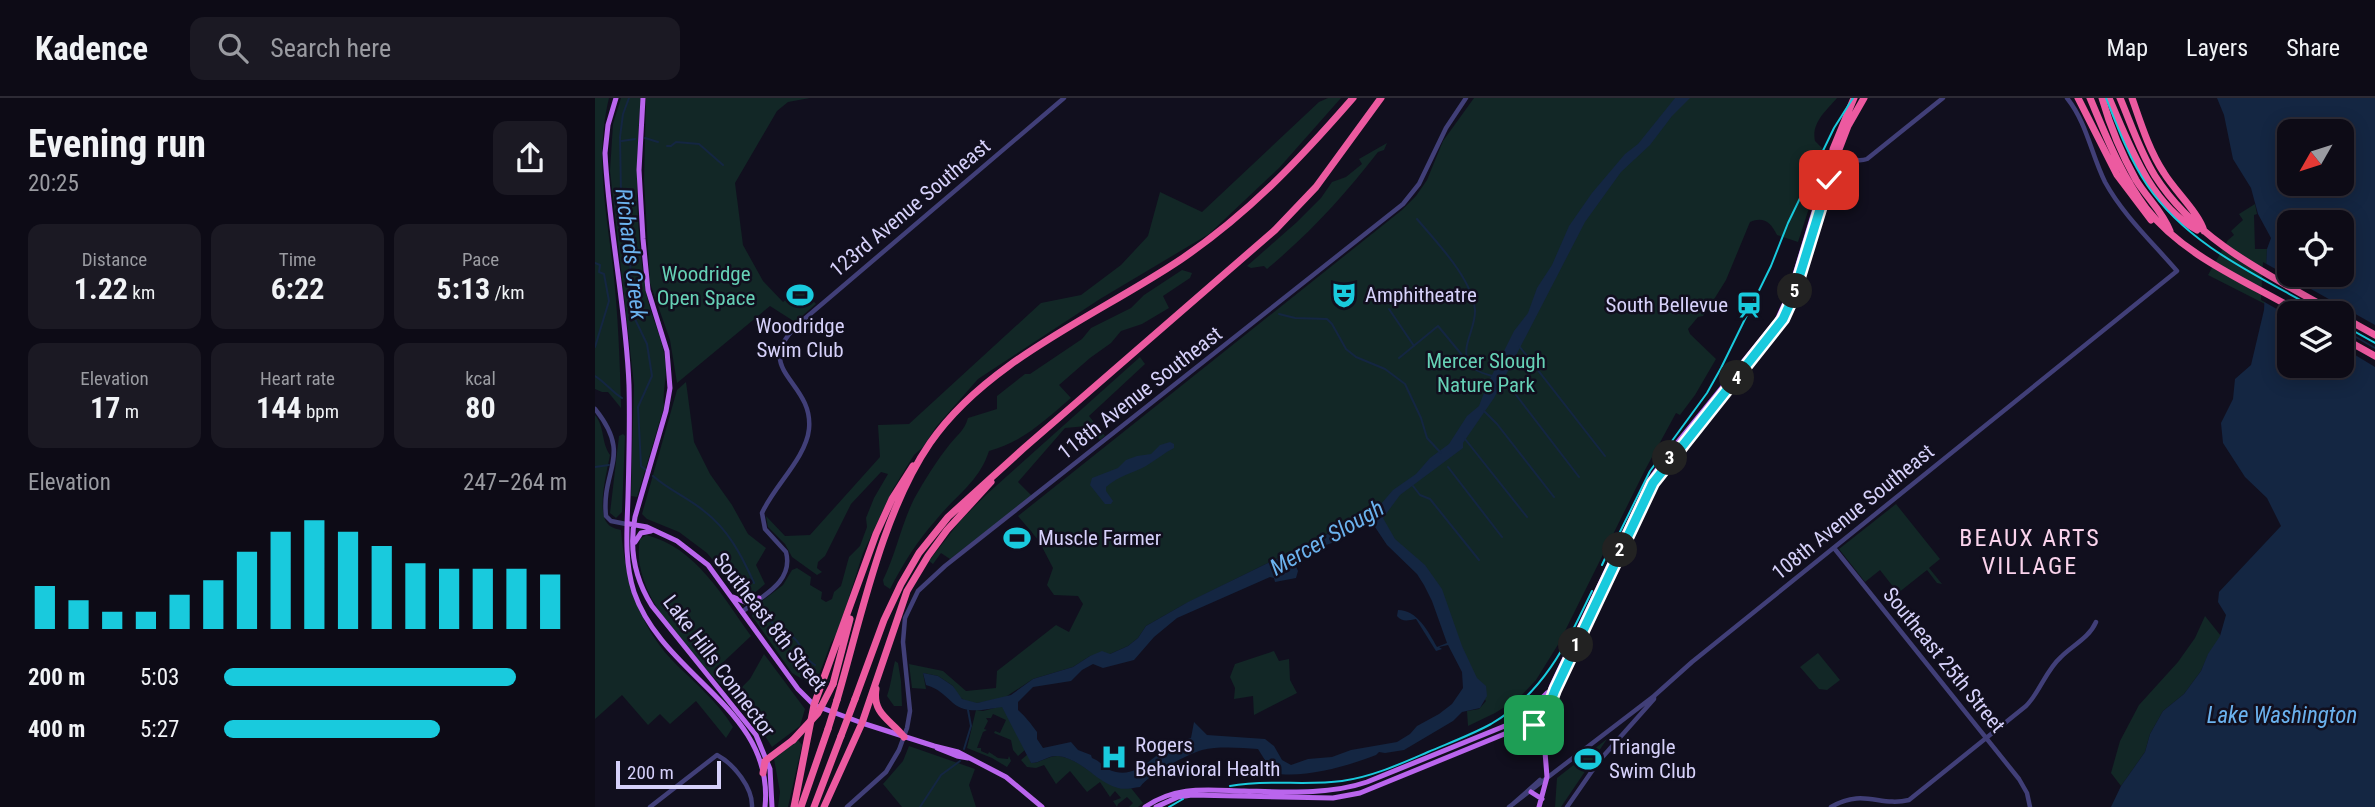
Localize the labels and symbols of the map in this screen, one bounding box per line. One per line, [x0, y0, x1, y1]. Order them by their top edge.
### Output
north arrow [2277, 119, 2354, 196]
street label: 123rd Avenue Southeast [825, 134, 995, 282]
pin [1799, 150, 1859, 210]
water label: Richards Creek [610, 187, 653, 322]
park label: Woodridge Open Space [657, 262, 755, 310]
pin: 5 [1777, 274, 1813, 308]
sports icon: Woodridge Swim Club [785, 280, 815, 310]
theatre icon: Amphitheatre [1329, 280, 1359, 310]
place label: Amphitheatre [1365, 283, 1477, 307]
station icon: South Bellevue [1734, 290, 1764, 320]
place label: South Bellevue [1606, 293, 1728, 317]
place label: Woodridge Swim Club [755, 314, 845, 362]
street label: 118th Avenue Southeast [1053, 322, 1227, 464]
park label: Mercer Slough Nature Park [1426, 349, 1546, 397]
pin: 4 [1719, 360, 1755, 396]
street label: 108th Avenue Southeast [1767, 439, 1939, 585]
pin: 3 [1653, 440, 1687, 476]
water label: Mercer Slough [1265, 495, 1389, 581]
sports icon: Muscle Farmer [1002, 523, 1032, 553]
district label: BEAUX ARTS VILLAGE [1959, 524, 2101, 580]
place label: Muscle Farmer [1038, 526, 1161, 550]
pin: 2 [1602, 532, 1637, 568]
street label: Southeast 8th Street [708, 548, 832, 696]
street label: Southeast 25th Street [1878, 583, 2010, 737]
street label: Lake Hills Connector [658, 590, 780, 742]
pin: 1 [1559, 628, 1593, 662]
pin [1504, 695, 1564, 755]
water label: Lake Washington [2207, 702, 2357, 729]
place label: Rogers Behavioral Health [1135, 733, 1280, 781]
place label: Triangle Swim Club [1609, 735, 1696, 783]
hospital icon: Rogers Behavioral Health [1099, 742, 1129, 772]
sports icon: Triangle Swim Club [1573, 744, 1603, 774]
scale bar [616, 758, 721, 790]

